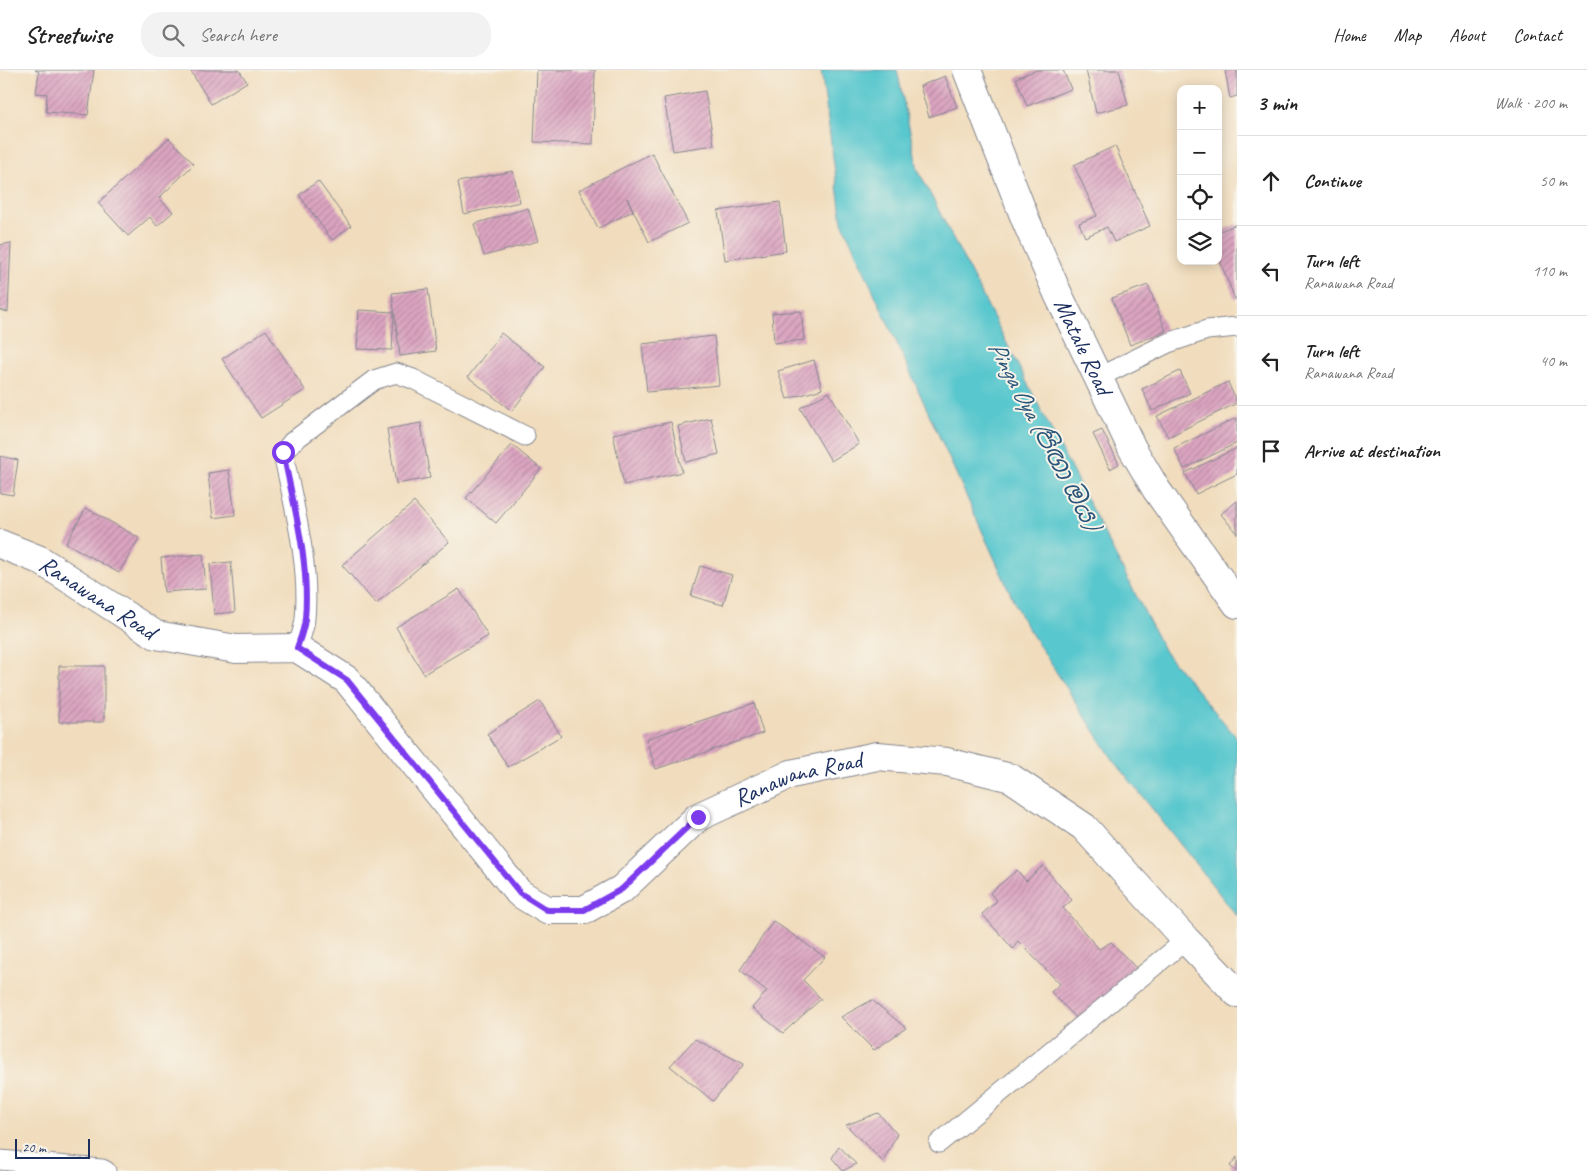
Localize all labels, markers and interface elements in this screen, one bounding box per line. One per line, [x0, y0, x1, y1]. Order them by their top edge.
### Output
search box [141, 12, 491, 57]
text: Streetwise [25, 20, 111, 50]
icon: search [159, 21, 187, 49]
text: Search here [199, 23, 277, 47]
text: Home [1333, 24, 1366, 46]
text: Map [1394, 24, 1421, 46]
text: About [1449, 24, 1485, 46]
text: Contact [1513, 24, 1562, 46]
map controls [1177, 85, 1222, 265]
button: + [1177, 85, 1222, 130]
text: 3 min [1257, 90, 1297, 116]
text: Walk · 200 m [1495, 93, 1567, 113]
button: − [1177, 130, 1222, 175]
icon: ahead [1257, 167, 1285, 195]
text: Continue [1304, 169, 1361, 193]
text: 50 m [1540, 171, 1567, 191]
button: locate [1177, 175, 1222, 220]
button: layers [1177, 220, 1222, 265]
text: Turn left [1304, 249, 1359, 273]
icon: left [1257, 257, 1285, 285]
text: 110 m [1533, 261, 1567, 281]
text: Ranawana Road [1304, 273, 1393, 293]
street label: Matale Road [1047, 293, 1121, 403]
water label: Pinga Oya (පිඟා ඔය) [981, 335, 1110, 540]
text: Turn left [1304, 339, 1359, 363]
icon: left [1257, 347, 1285, 375]
text: 40 m [1540, 351, 1567, 371]
text: Ranawana Road [1304, 363, 1393, 383]
icon: arrive [1257, 437, 1285, 465]
text: Arrive at destination [1304, 439, 1440, 463]
route start [272, 441, 295, 464]
street label: Ranawana Road [34, 549, 165, 648]
street label: Ranawana Road [729, 744, 868, 813]
route end [687, 806, 710, 829]
scale bar [15, 1136, 90, 1159]
text: 20 m [22, 1139, 46, 1156]

